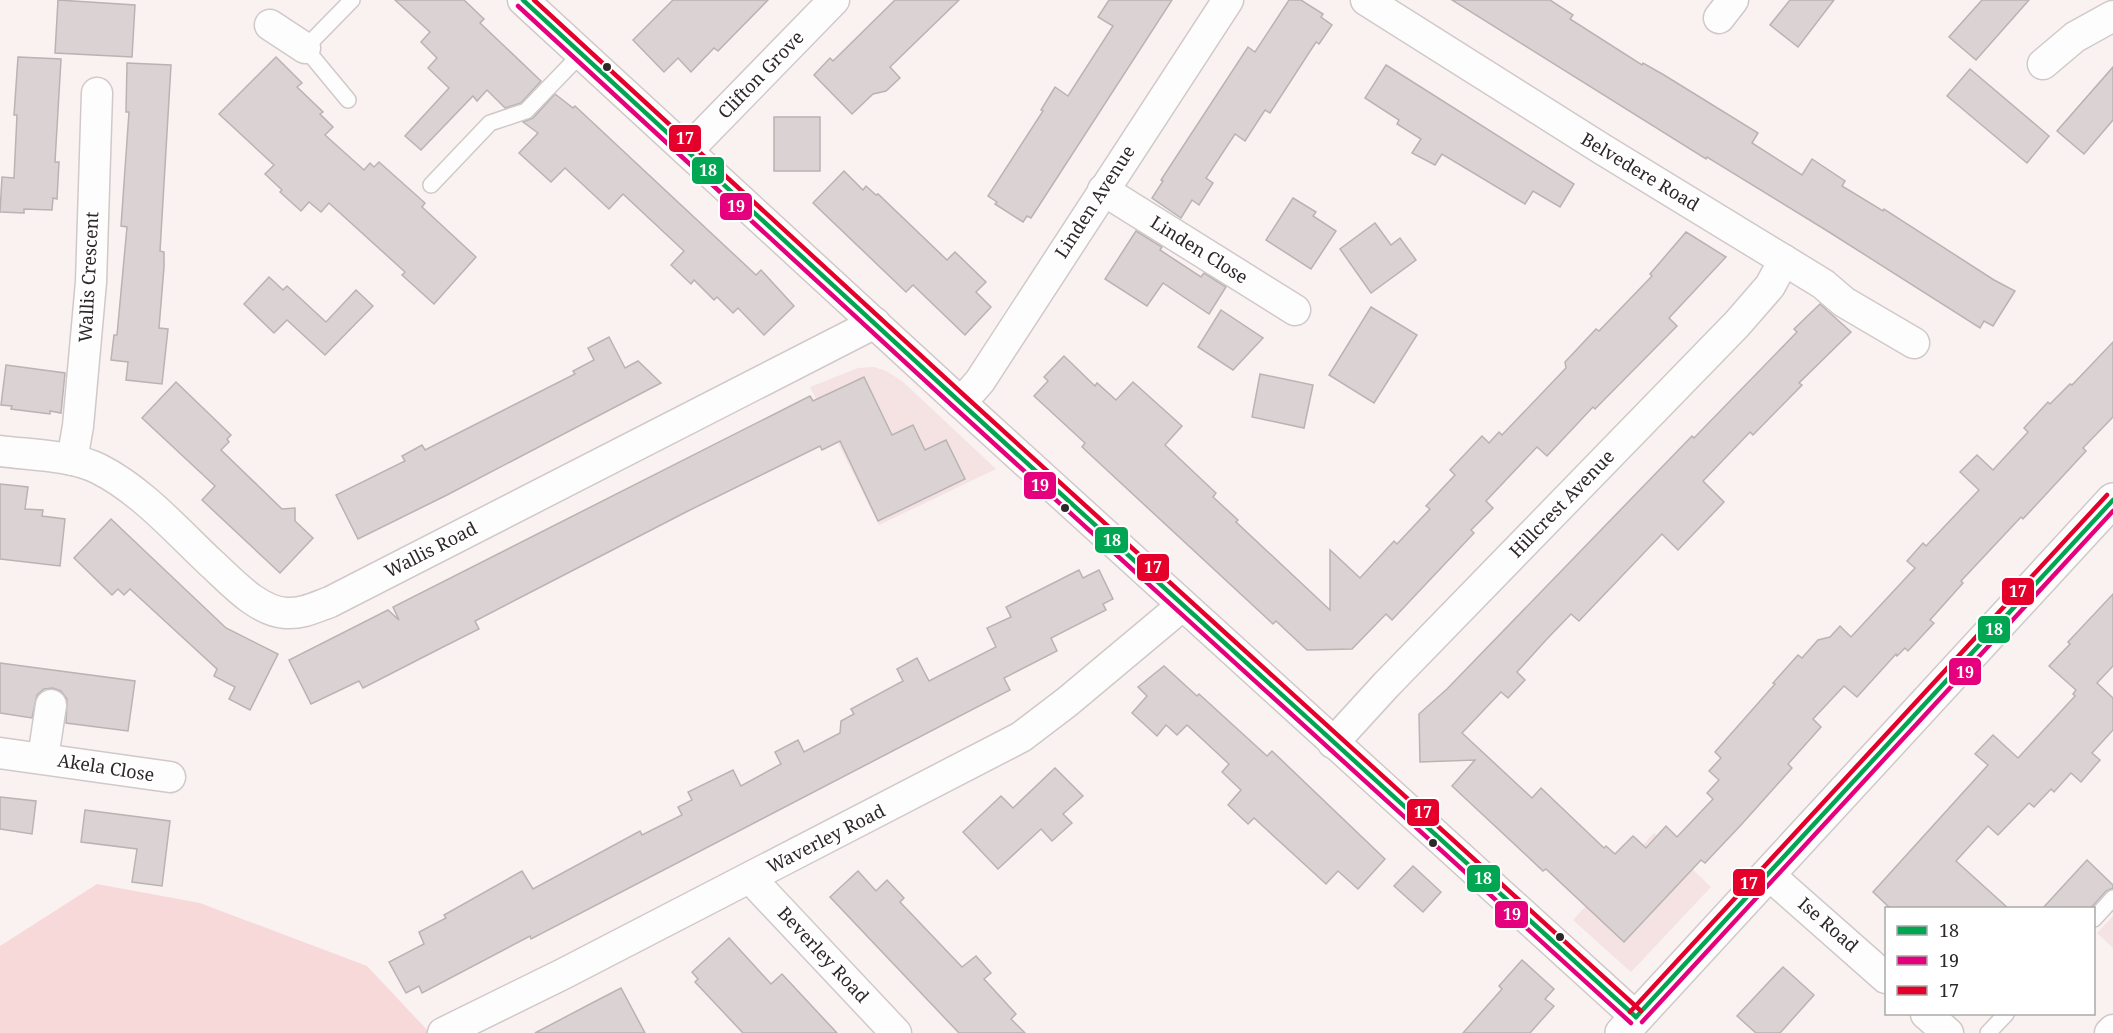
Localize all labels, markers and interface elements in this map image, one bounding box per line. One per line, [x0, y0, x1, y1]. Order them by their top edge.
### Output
street label: Clifton Grove [712, 25, 808, 124]
unlabelled marker [601, 61, 613, 73]
line badge: 17 [668, 124, 702, 153]
street label: Belvedere Road [1577, 126, 1704, 216]
text: 17 [676, 127, 694, 149]
street label: Linden Avenue [1049, 140, 1140, 262]
line badge: 18 [691, 156, 725, 185]
text: 18 [699, 159, 717, 181]
line badge: 19 [719, 192, 753, 221]
text: 19 [727, 195, 745, 217]
street label: Linden Close [1146, 210, 1253, 289]
street label: Wallis Crescent [73, 211, 103, 343]
street label: Hillcrest Avenue [1503, 444, 1619, 563]
line badge: 19 [1023, 471, 1057, 500]
text: 19 [1031, 474, 1049, 496]
unlabelled marker [1059, 502, 1071, 514]
street label: Wallis Road [380, 516, 481, 583]
line badge: 18 [1094, 526, 1129, 554]
text: 18 [1103, 529, 1121, 551]
line badge: 17 [1136, 553, 1170, 582]
text: 17 [1144, 556, 1162, 578]
line badge: 17 [2001, 577, 2035, 606]
text: 17 [2009, 580, 2027, 602]
line badge: 18 [1977, 615, 2011, 644]
text: 18 [1985, 618, 2003, 640]
line badge: 19 [1948, 657, 1982, 686]
text: 19 [1956, 661, 1974, 683]
street label: Akela Close [56, 748, 156, 787]
street label: Waverley Road [762, 798, 889, 878]
line badge: 17 [1406, 798, 1440, 827]
text: 17 [1414, 801, 1432, 823]
unlabelled marker [1427, 837, 1439, 849]
line badge: 18 [1466, 864, 1501, 893]
text: 18 [1474, 867, 1492, 889]
line badge: 17 [1732, 868, 1766, 897]
text: 17 [1740, 872, 1758, 894]
street label: Ise Road [1793, 891, 1864, 957]
line badge: 19 [1494, 900, 1529, 929]
street label: Beverley Road [773, 901, 875, 1008]
text: 19 [1503, 903, 1521, 925]
legend [1885, 907, 2095, 1015]
text: 18 [1939, 918, 1959, 942]
unlabelled marker [1554, 931, 1566, 943]
text: 19 [1939, 948, 1959, 972]
text: 17 [1939, 978, 1959, 1002]

